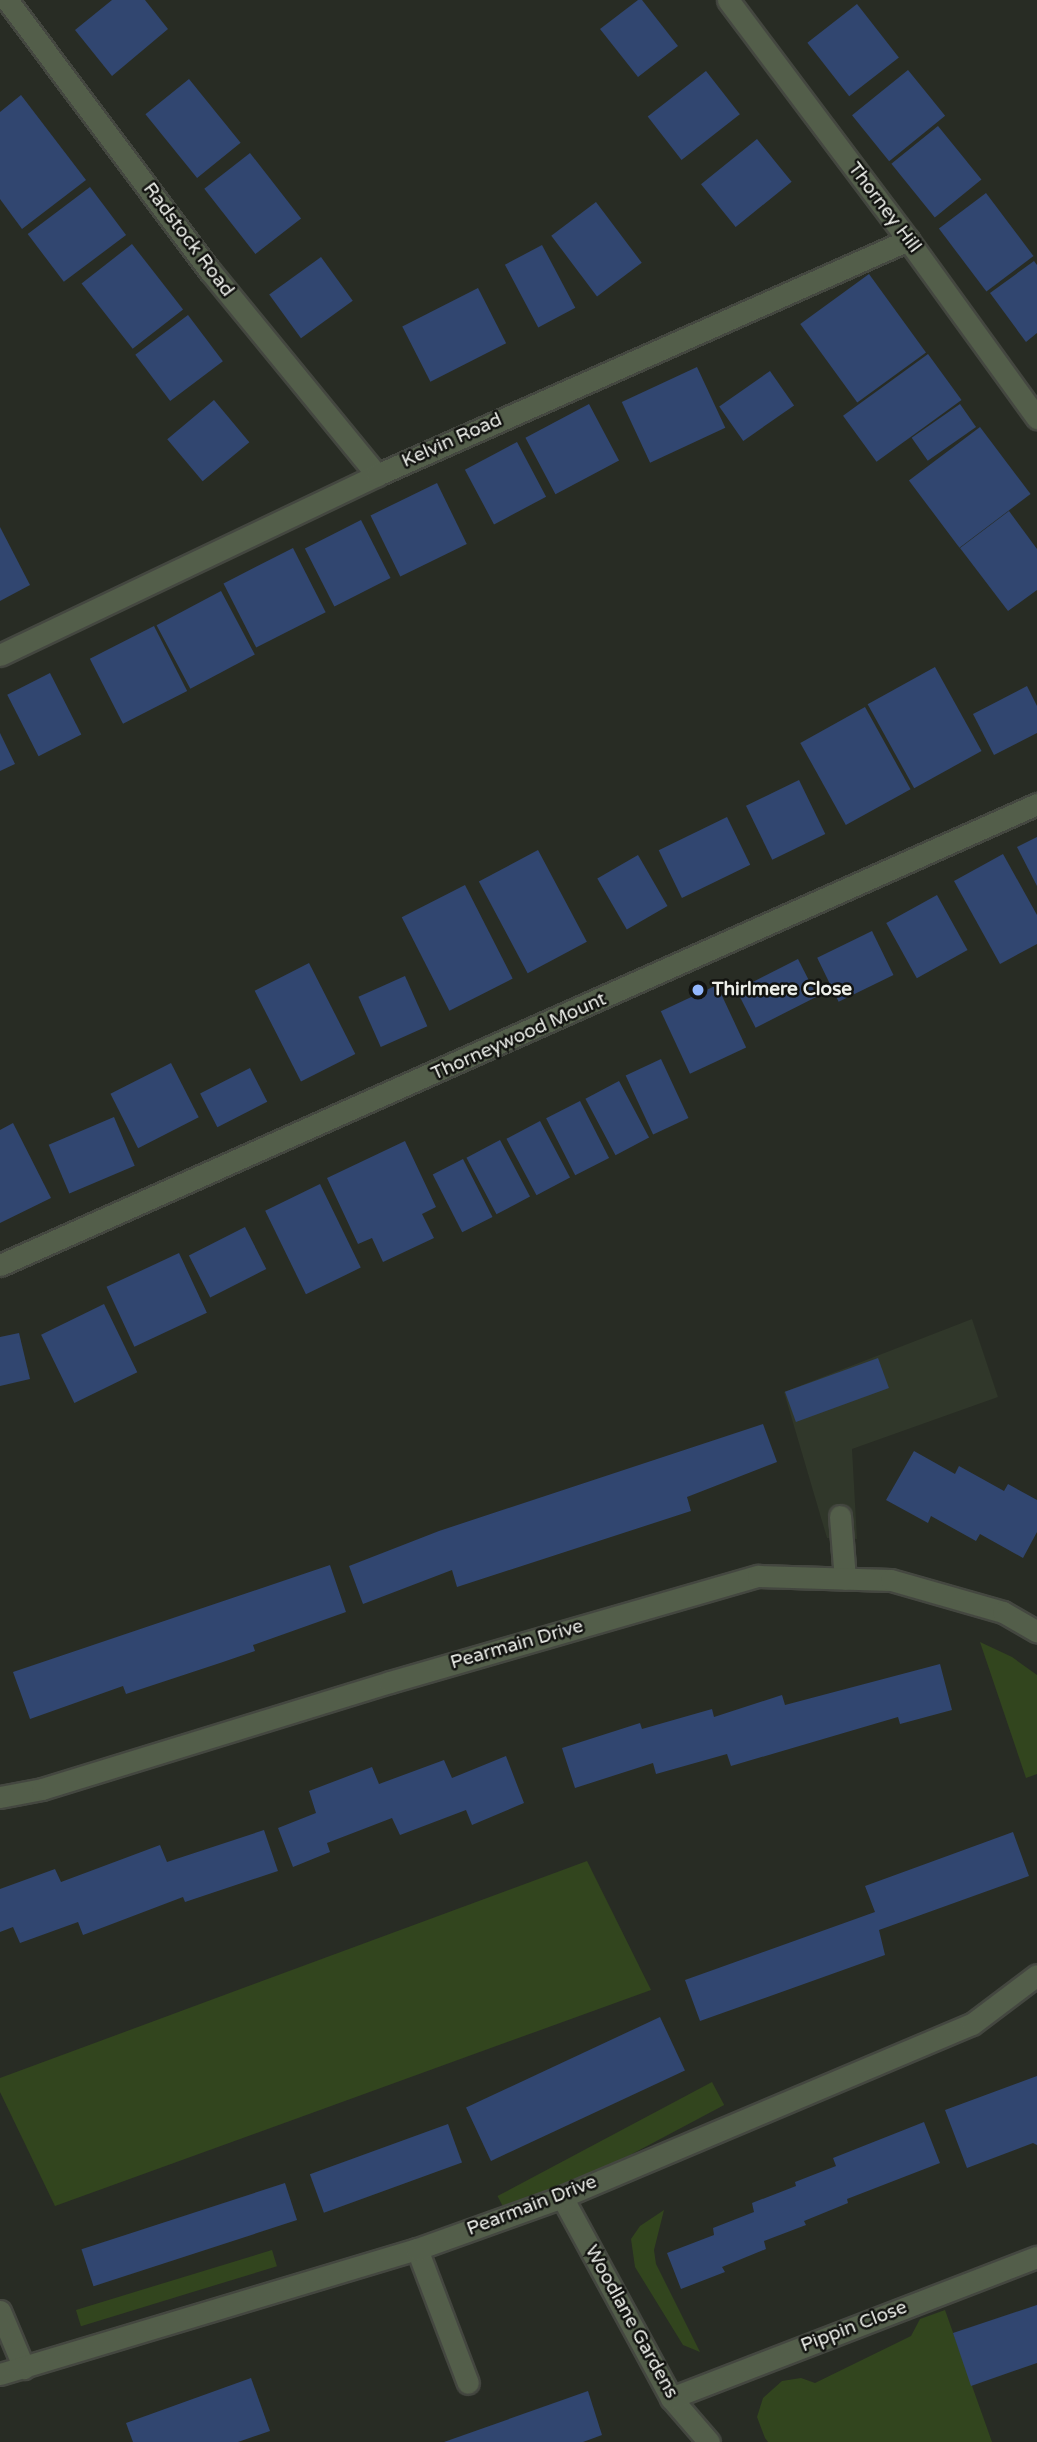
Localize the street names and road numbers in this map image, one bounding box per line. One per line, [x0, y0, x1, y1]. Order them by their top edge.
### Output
street label: Thorney Hill [843, 158, 925, 258]
street label: Radstock Road [138, 178, 238, 302]
street label: Kelvin Road [398, 409, 506, 473]
street label: Thorneywood Mount [428, 988, 610, 1086]
street label: Pearmain Drive [448, 1615, 586, 1675]
street label: Pearmain Drive [464, 2171, 600, 2241]
street label: Woodlane Gardens [579, 2241, 683, 2403]
street label: Pippin Close [798, 2296, 910, 2358]

